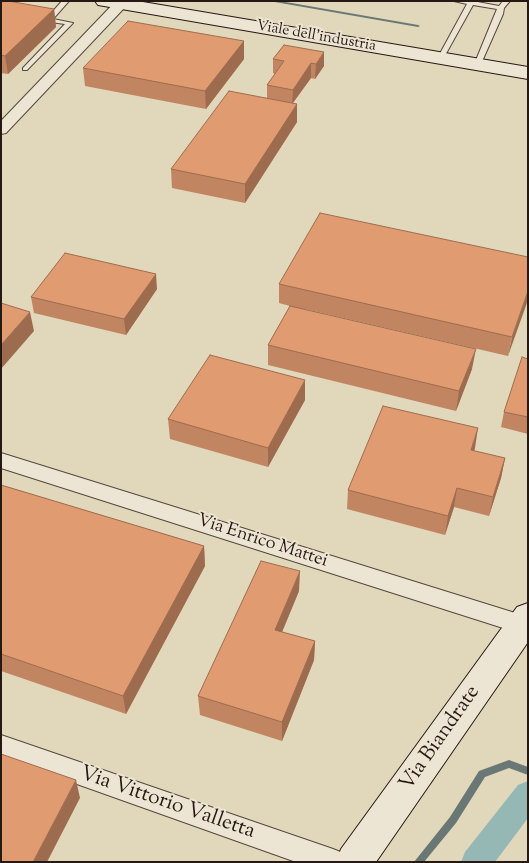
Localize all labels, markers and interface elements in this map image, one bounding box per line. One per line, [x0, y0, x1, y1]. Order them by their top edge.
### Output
street label: Viale dell'industria [255, 18, 377, 56]
street label: Via Enrico Mattei [194, 511, 330, 573]
street label: Via Biandrate [395, 681, 487, 797]
street label: Via Vittorio Valletta [76, 762, 258, 846]

